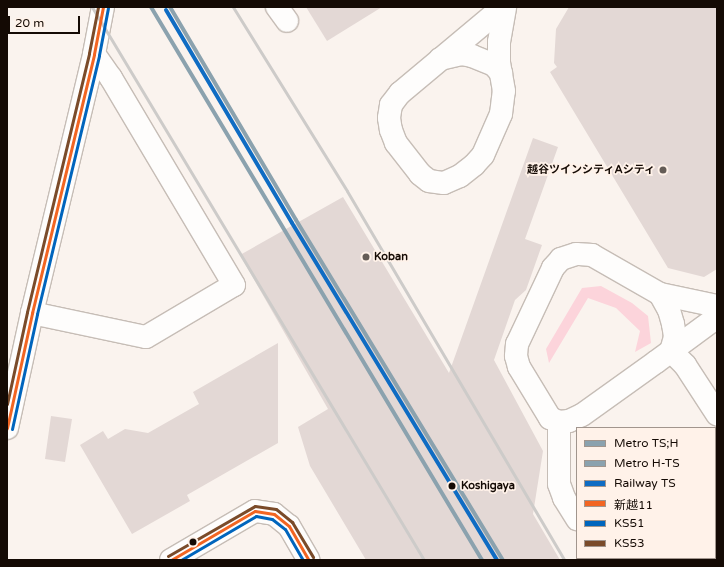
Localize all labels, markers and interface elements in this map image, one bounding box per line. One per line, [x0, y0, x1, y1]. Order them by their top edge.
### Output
scale bar [10, 8, 82, 34]
text: 20 m [15, 16, 44, 30]
place label: 越谷ツインシティAシティ [526, 163, 655, 177]
marker: 越谷ツインシティAシティ [658, 165, 668, 175]
place label: Koban [374, 250, 408, 264]
marker: Koban [361, 252, 371, 262]
legend [576, 427, 716, 559]
text: Metro TS;H [614, 436, 679, 450]
text: Metro H-TS [614, 456, 680, 470]
text: Railway TS [614, 476, 676, 490]
place label: Koshigaya [461, 479, 515, 493]
marker: Koshigaya [446, 480, 458, 492]
text: 新越11 [614, 498, 653, 512]
text: KS51 [614, 516, 645, 530]
text: KS53 [614, 536, 645, 550]
unlabelled marker [188, 537, 198, 547]

